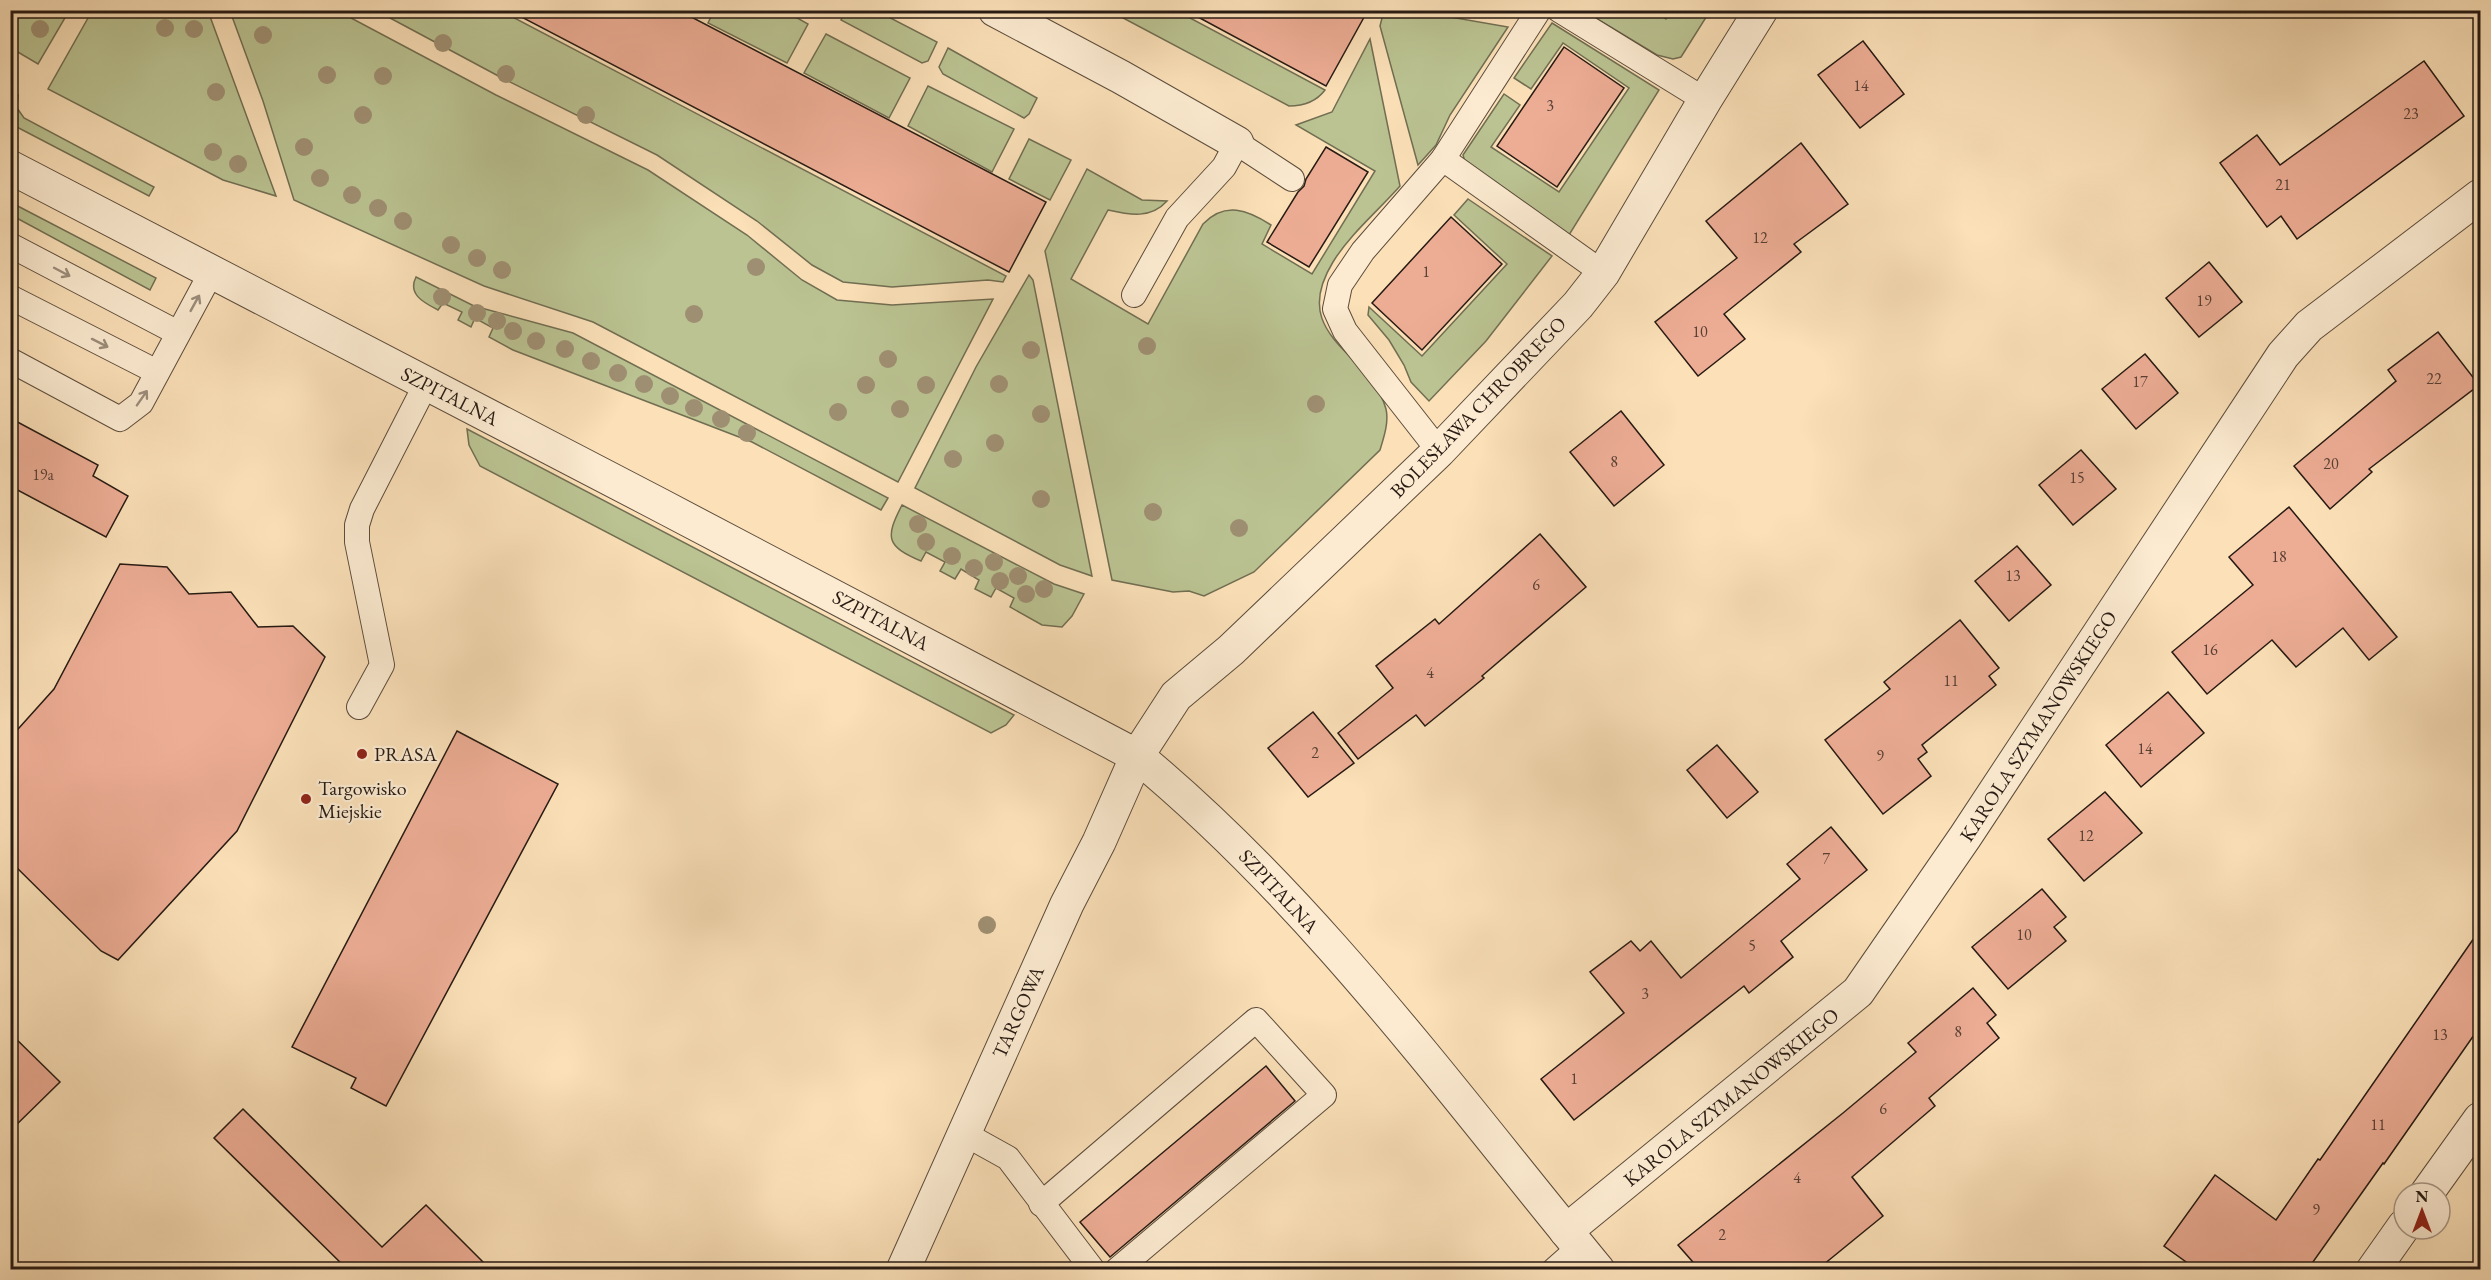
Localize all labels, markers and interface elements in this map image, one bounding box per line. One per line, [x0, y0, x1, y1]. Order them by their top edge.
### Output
house number: 14 [1853, 75, 1869, 96]
house number: 3 [1546, 95, 1554, 116]
house number: 23 [2403, 103, 2419, 124]
house number: 21 [2275, 174, 2291, 195]
house number: 12 [1752, 227, 1768, 248]
house number: 1 [1422, 261, 1430, 282]
one-way arrow [53, 267, 71, 278]
house number: 19 [2196, 290, 2212, 311]
one-way arrow [189, 295, 201, 312]
street label: BOLESŁAWA CHROBREGO [1384, 311, 1572, 503]
house number: 10 [1692, 321, 1708, 342]
one-way arrow [90, 338, 108, 349]
street label: SZPITALNA [397, 360, 503, 432]
house number: 22 [2426, 368, 2442, 389]
house number: 17 [2132, 371, 2148, 392]
one-way arrow [136, 391, 148, 407]
house number: 8 [1610, 451, 1618, 472]
house number: 20 [2323, 453, 2339, 474]
house number: 19a [32, 464, 54, 485]
house number: 15 [2069, 467, 2085, 488]
house number: 18 [2271, 546, 2287, 567]
house number: 13 [2005, 565, 2021, 586]
house number: 6 [1532, 574, 1540, 595]
street label: SZPITALNA [828, 584, 934, 656]
street label: KAROLA SZYMANOWSKIEGO [1954, 606, 2122, 846]
house number: 16 [2202, 639, 2218, 660]
house number: 4 [1426, 662, 1434, 683]
house number: 11 [1943, 670, 1959, 691]
house number: 14 [2137, 738, 2153, 759]
place label: PRASA [374, 741, 437, 767]
house number: 2 [1311, 742, 1319, 763]
house number: 9 [1876, 745, 1884, 766]
marker: PRASA [355, 747, 369, 761]
place label: Targowisko Miejskie [318, 775, 407, 824]
marker: Targowisko Miejskie [299, 792, 313, 806]
house number: 12 [2078, 825, 2094, 846]
street label: SZPITALNA [1233, 843, 1325, 939]
house number: 7 [1822, 848, 1830, 869]
house number: 10 [2016, 924, 2032, 945]
house number: 5 [1748, 935, 1756, 956]
street label: TARGOWA [986, 962, 1050, 1062]
house number: 3 [1641, 983, 1649, 1004]
street label: KAROLA SZYMANOWSKIEGO [1618, 1002, 1844, 1192]
house number: 8 [1954, 1021, 1962, 1042]
house number: 13 [2432, 1024, 2448, 1045]
house number: 1 [1570, 1068, 1578, 1089]
house number: 6 [1879, 1098, 1887, 1119]
house number: 11 [2370, 1114, 2386, 1135]
house number: 4 [1793, 1167, 1801, 1188]
north arrow [2392, 1181, 2452, 1241]
text: N [2416, 1186, 2429, 1207]
house number: 9 [2312, 1199, 2320, 1220]
house number: 2 [1718, 1224, 1726, 1245]

